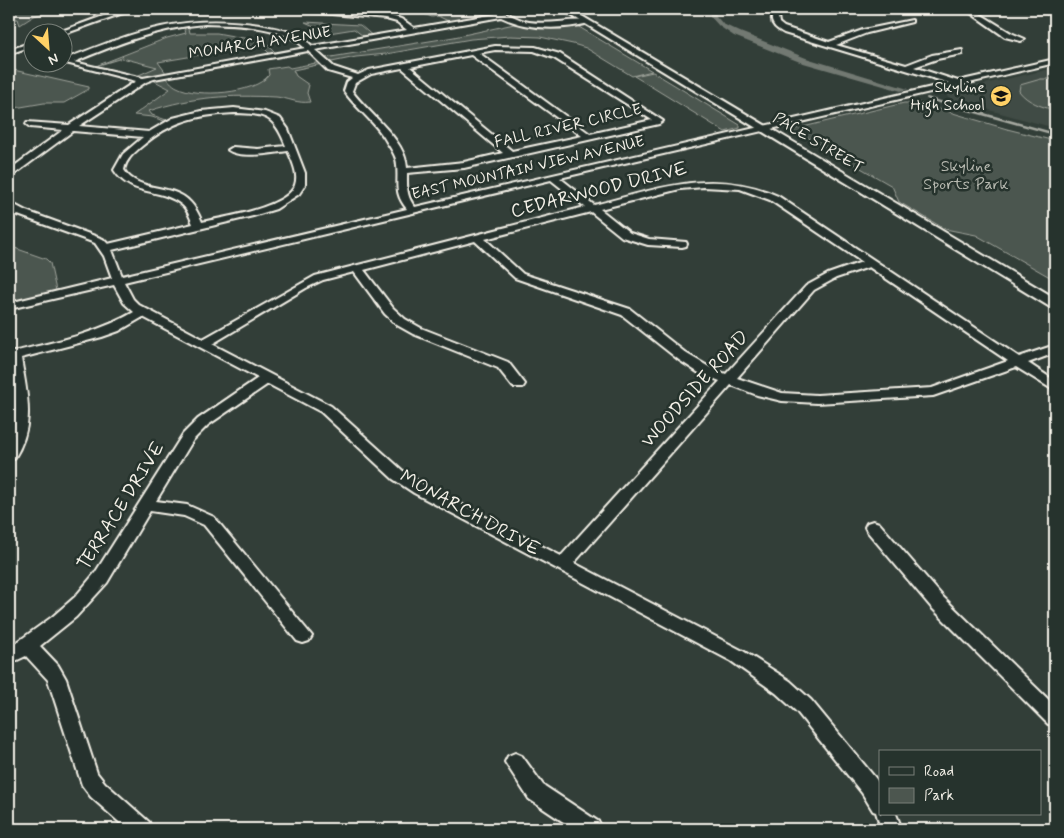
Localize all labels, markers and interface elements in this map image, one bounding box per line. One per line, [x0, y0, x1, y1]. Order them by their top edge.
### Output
street label: MONARCH AVENUE [187, 21, 333, 65]
north arrow [22, 22, 72, 72]
text: N [45, 49, 61, 69]
place label: Skyline High School [910, 77, 985, 117]
school or university icon: Skyline High School [989, 84, 1013, 108]
street label: FALL RIVER CIRCLE [492, 99, 644, 153]
street label: PACE STREET [769, 108, 867, 178]
street label: EAST MOUNTAIN VIEW AVENUE [409, 131, 647, 205]
street label: CEDARWOOD DRIVE [508, 156, 690, 224]
park label: Skyline Sports Park [923, 156, 1009, 195]
street label: WOODSIDE ROAD [636, 325, 754, 453]
street label: TERRACE DRIVE [72, 437, 170, 575]
street label: MONARCH DRIVE [395, 464, 545, 562]
legend [879, 750, 1042, 816]
text: Road [924, 762, 954, 782]
text: Park [924, 786, 954, 806]

